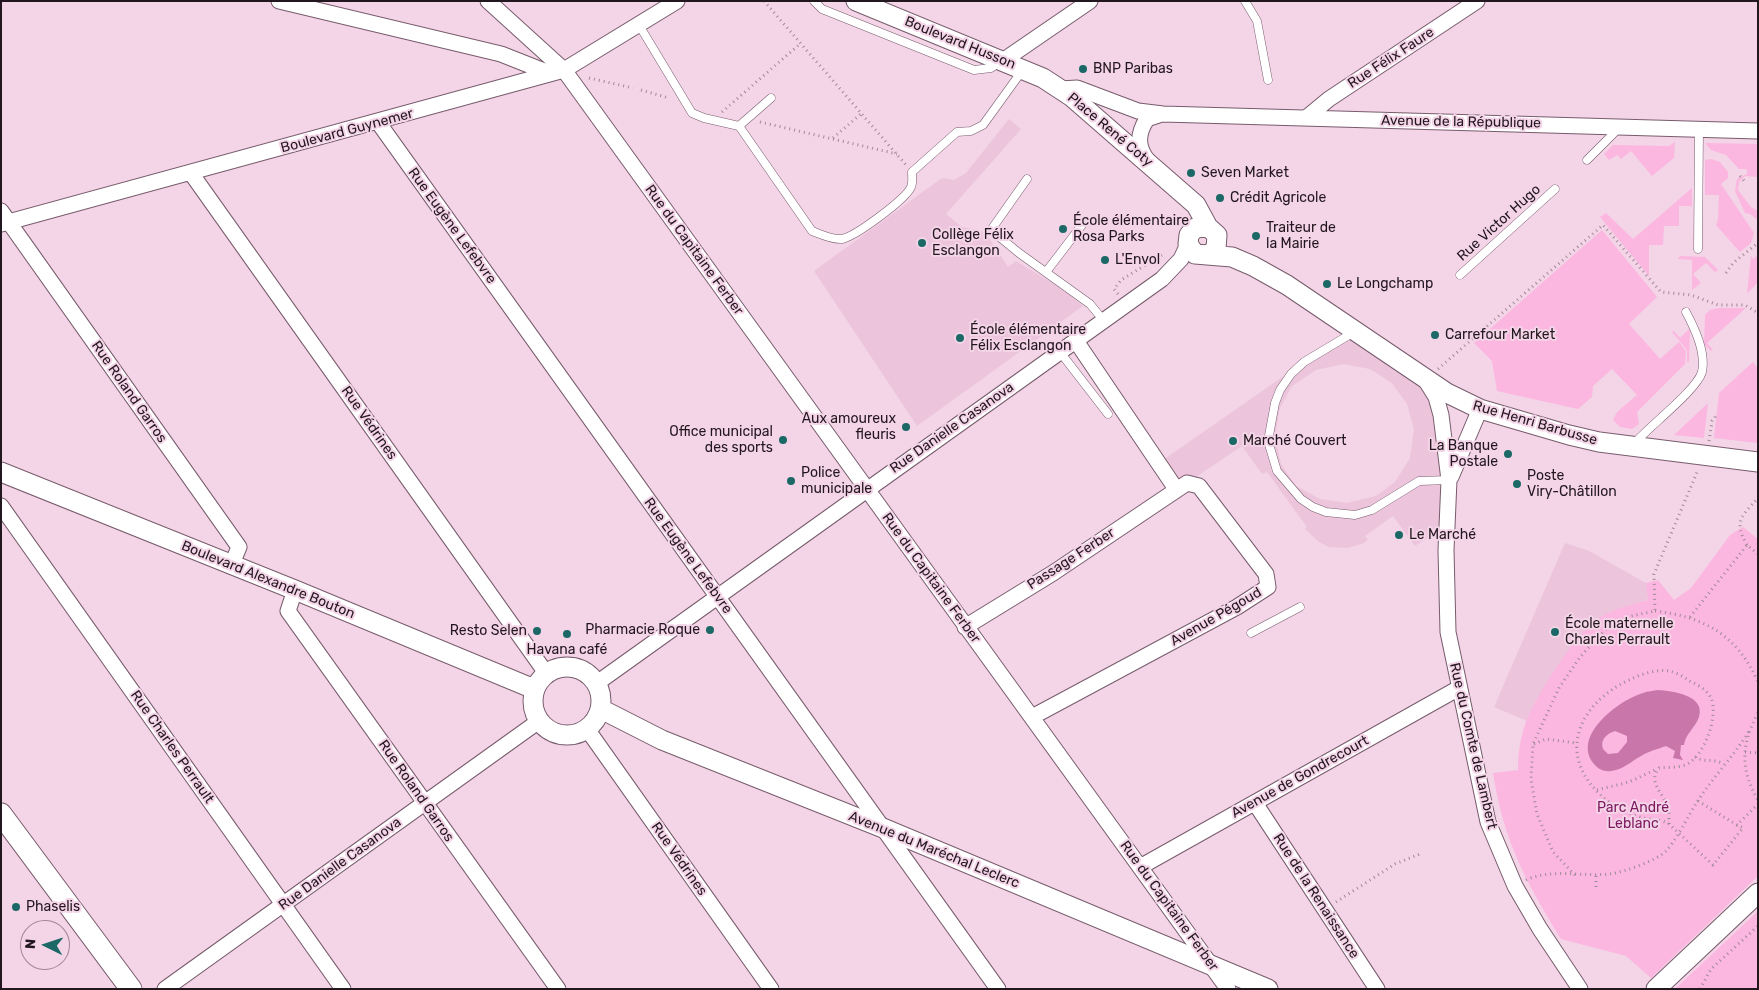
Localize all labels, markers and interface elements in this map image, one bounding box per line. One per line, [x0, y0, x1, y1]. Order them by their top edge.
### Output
street label: Boulevard Husson [902, 13, 1018, 73]
street label: Rue Félix Faure [1345, 24, 1437, 92]
place label: BNP Paribas [1093, 61, 1173, 77]
marker: BNP Paribas [1077, 63, 1089, 75]
street label: Place René Coty [1064, 89, 1156, 171]
street label: Boulevard Guynemer [279, 105, 415, 157]
street label: Avenue de la République [1381, 112, 1541, 132]
street label: Rue Eugène Lefebvre [404, 165, 500, 287]
place label: Seven Market [1201, 165, 1289, 181]
marker: Seven Market [1185, 167, 1197, 179]
street label: Rue Victor Hugo [1454, 181, 1544, 265]
street label: Rue du Capitaine Ferber [641, 182, 747, 318]
place label: Crédit Agricole [1230, 190, 1326, 206]
marker: Crédit Agricole [1214, 192, 1226, 204]
place label: École élémentaire Rosa Parks [1073, 213, 1189, 246]
place label: Traiteur de la Mairie [1266, 220, 1336, 252]
marker: École élémentaire Rosa Parks [1057, 223, 1069, 235]
place label: Collège Félix Esclangon [932, 227, 1014, 260]
marker: Traiteur de la Mairie [1250, 230, 1262, 242]
marker: Collège Félix Esclangon [916, 237, 928, 249]
place label: L'Envol [1115, 252, 1160, 268]
marker: L'Envol [1099, 254, 1111, 266]
place label: Le Longchamp [1337, 276, 1433, 292]
marker: Le Longchamp [1321, 278, 1333, 290]
place label: École élémentaire Félix Esclangon [970, 322, 1086, 354]
place label: Carrefour Market [1445, 327, 1555, 343]
marker: Carrefour Market [1429, 329, 1441, 341]
marker: École élémentaire Félix Esclangon [954, 332, 966, 344]
street label: Rue Roland Garros [88, 338, 170, 446]
street label: Rue Danielle Casanova [887, 379, 1017, 477]
street label: Rue Védrines [338, 383, 400, 463]
street label: Rue Henri Barbusse [1471, 397, 1599, 449]
place label: Aux amoureux fleuris [802, 411, 896, 444]
marker: Aux amoureux fleuris [900, 421, 912, 433]
place label: Office municipal des sports [669, 424, 773, 457]
place label: Marché Couvert [1243, 433, 1346, 449]
marker: Office municipal des sports [777, 434, 789, 446]
marker: Marché Couvert [1227, 435, 1239, 447]
place label: La Banque Postale [1429, 438, 1498, 471]
marker: La Banque Postale [1502, 448, 1514, 460]
place label: Police municipale [801, 465, 872, 498]
place label: Poste Viry-Châtillon [1527, 468, 1617, 501]
marker: Police municipale [785, 475, 797, 487]
marker: Poste Viry-Châtillon [1511, 478, 1523, 490]
street label: Rue Eugène Lefebvre [640, 495, 736, 617]
street label: Rue du Capitaine Ferber [878, 510, 984, 646]
street label: Passage Ferber [1024, 524, 1118, 594]
place label: Le Marché [1409, 527, 1476, 543]
marker: Le Marché [1393, 529, 1405, 541]
street label: Boulevard Alexandre Bouton [179, 537, 357, 623]
street label: Avenue Pégoud [1167, 584, 1265, 650]
place label: École maternelle Charles Perrault [1565, 616, 1674, 648]
place label: Pharmacie Roque [585, 622, 700, 638]
place label: Resto Selen [450, 623, 527, 639]
marker: Pharmacie Roque [704, 624, 716, 636]
marker: Resto Selen [531, 625, 543, 637]
marker: École maternelle Charles Perrault [1549, 626, 1561, 638]
marker: Havana café [561, 628, 573, 640]
place label: Havana café [527, 642, 607, 658]
street label: Rue du Comte de Lambert [1446, 661, 1500, 831]
street label: Rue Charles Perrault [127, 687, 217, 807]
street label: Avenue de Gondrecourt [1228, 732, 1372, 822]
street label: Rue Roland Garros [375, 737, 457, 845]
park label: Parc André Leblanc [1597, 800, 1669, 832]
street label: Avenue du Maréchal Leclerc [846, 808, 1022, 892]
street label: Rue Danielle Casanova [275, 814, 405, 914]
street label: Rue Védrines [648, 819, 710, 899]
street label: Rue de la Renaissance [1269, 830, 1363, 962]
street label: Rue du Capitaine Ferber [1116, 838, 1222, 974]
place label: Phaselis [26, 899, 80, 915]
marker: Phaselis [10, 901, 22, 913]
north arrow [20, 920, 70, 970]
text: N [22, 938, 39, 950]

